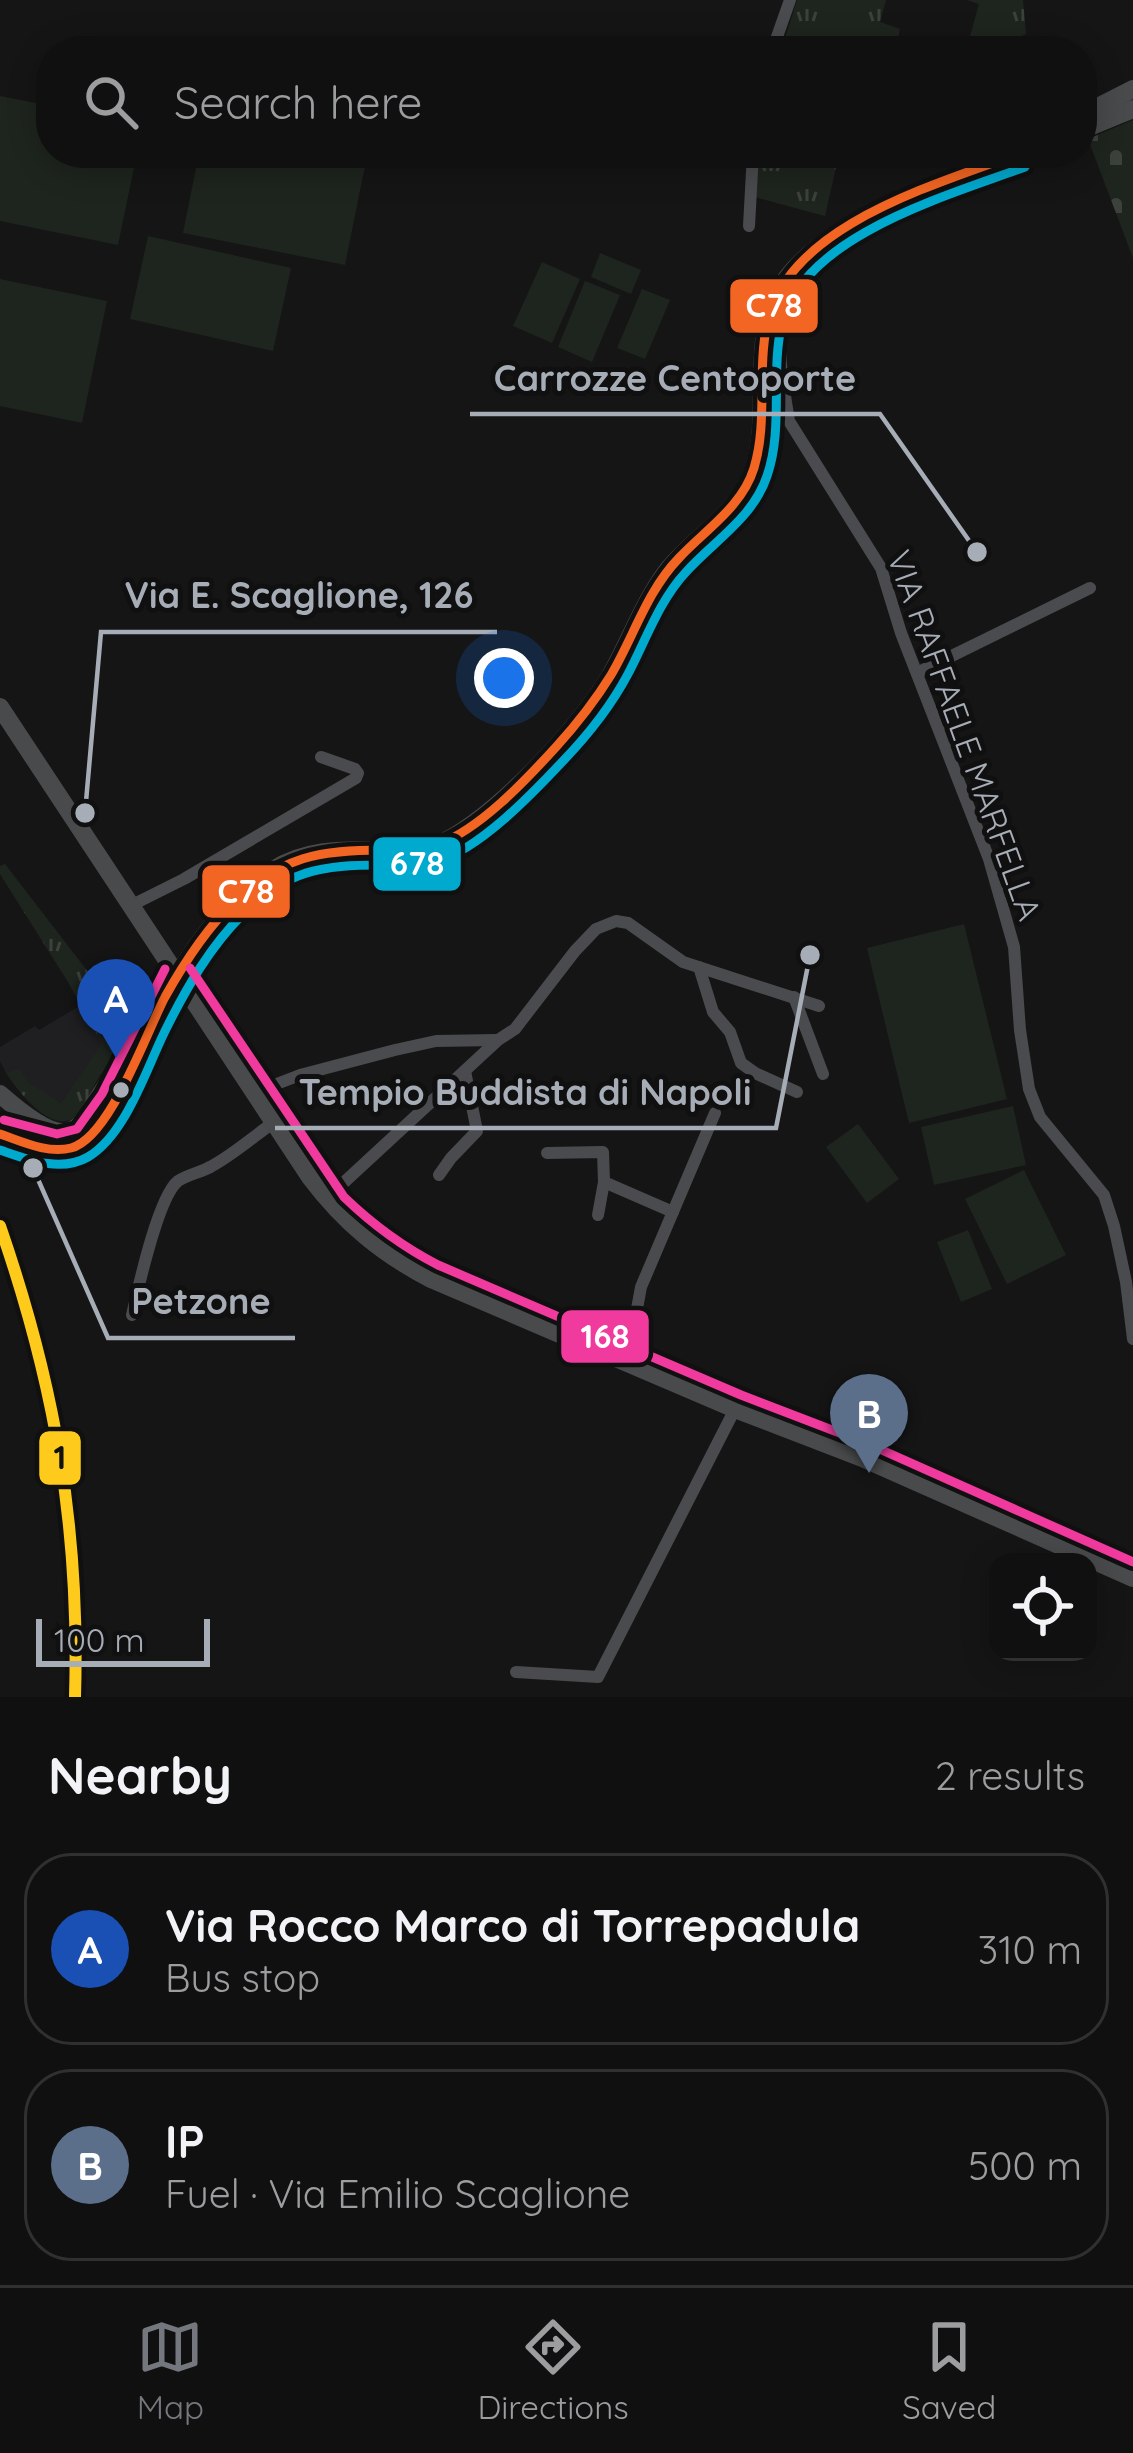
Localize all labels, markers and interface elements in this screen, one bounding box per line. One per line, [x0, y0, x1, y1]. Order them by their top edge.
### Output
search box [36, 36, 1097, 168]
icon: search [78, 69, 144, 135]
text: Search here [174, 74, 422, 130]
line badge: C78 [728, 277, 820, 335]
text: C78 [746, 284, 802, 325]
callout: Carrozze Centoporte [470, 342, 880, 414]
text: Carrozze Centoporte [494, 355, 856, 400]
street label: VIA RAFFAELE MARFELLA [879, 545, 1051, 925]
callout: Via E. Scaglione, 126 [101, 560, 497, 632]
text: Via E. Scaglione, 126 [125, 572, 473, 617]
your location [474, 648, 534, 708]
line badge: 678 [371, 835, 463, 893]
text: 678 [390, 842, 444, 883]
line badge: C78 [200, 863, 292, 920]
text: C78 [218, 870, 274, 911]
pin: A [77, 959, 155, 1058]
callout: Tempio Buddista di Napoli [275, 1056, 776, 1128]
text: Tempio Buddista di Napoli [298, 1069, 752, 1114]
unlabelled marker [110, 1079, 132, 1101]
callout: Petzone [108, 1266, 295, 1338]
text: Petzone [131, 1278, 271, 1323]
line badge: 168 [559, 1308, 651, 1365]
text: 168 [580, 1315, 630, 1356]
pin: B [830, 1374, 908, 1473]
line badge: 1 [37, 1429, 83, 1487]
text: 1 [54, 1436, 66, 1477]
map controls [989, 1553, 1097, 1661]
button: locate [989, 1553, 1097, 1661]
scale bar [36, 1613, 210, 1666]
text: 100 m [54, 1619, 145, 1660]
text: Nearby [48, 1743, 232, 1807]
text: 2 results [935, 1751, 1085, 1800]
text: Via Rocco Marco di Torrepadula [165, 1897, 860, 1953]
text: A [78, 1925, 102, 1974]
text: 310 m [978, 1925, 1082, 1974]
text: Bus stop [165, 1953, 320, 2002]
text: IP [165, 2113, 205, 2169]
text: B [77, 2141, 103, 2190]
text: 500 m [968, 2141, 1082, 2190]
text: Fuel · Via Emilio Scaglione [165, 2169, 630, 2218]
tab: Map [137, 2314, 204, 2427]
tab: Directions [477, 2314, 629, 2427]
tab: Saved [902, 2314, 996, 2427]

